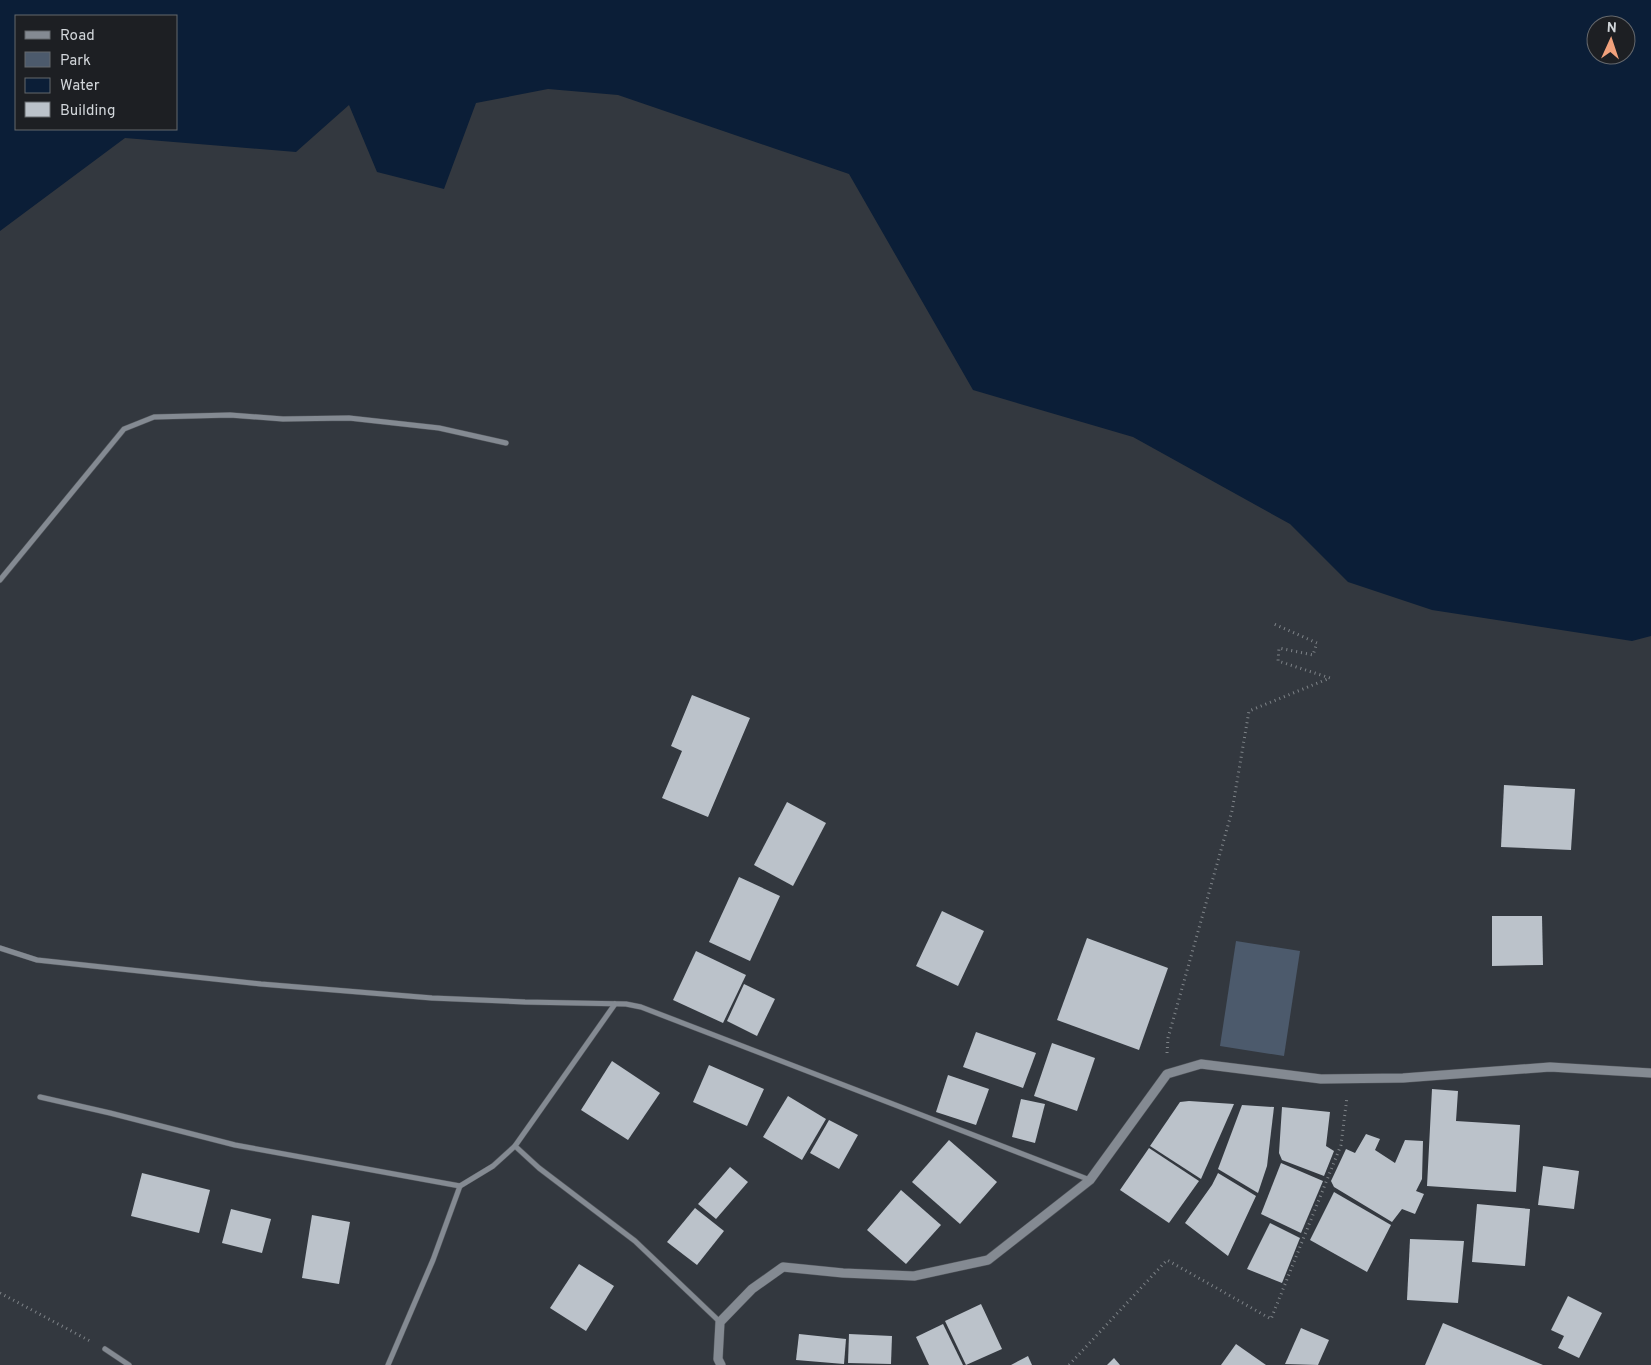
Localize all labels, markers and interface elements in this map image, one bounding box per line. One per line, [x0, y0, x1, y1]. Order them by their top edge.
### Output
legend [15, 15, 178, 130]
north arrow [1586, 15, 1636, 65]
text: N [1606, 20, 1617, 37]
text: Road [60, 27, 95, 46]
text: Park [60, 52, 91, 71]
text: Water [60, 77, 100, 96]
text: Building [60, 102, 115, 121]

